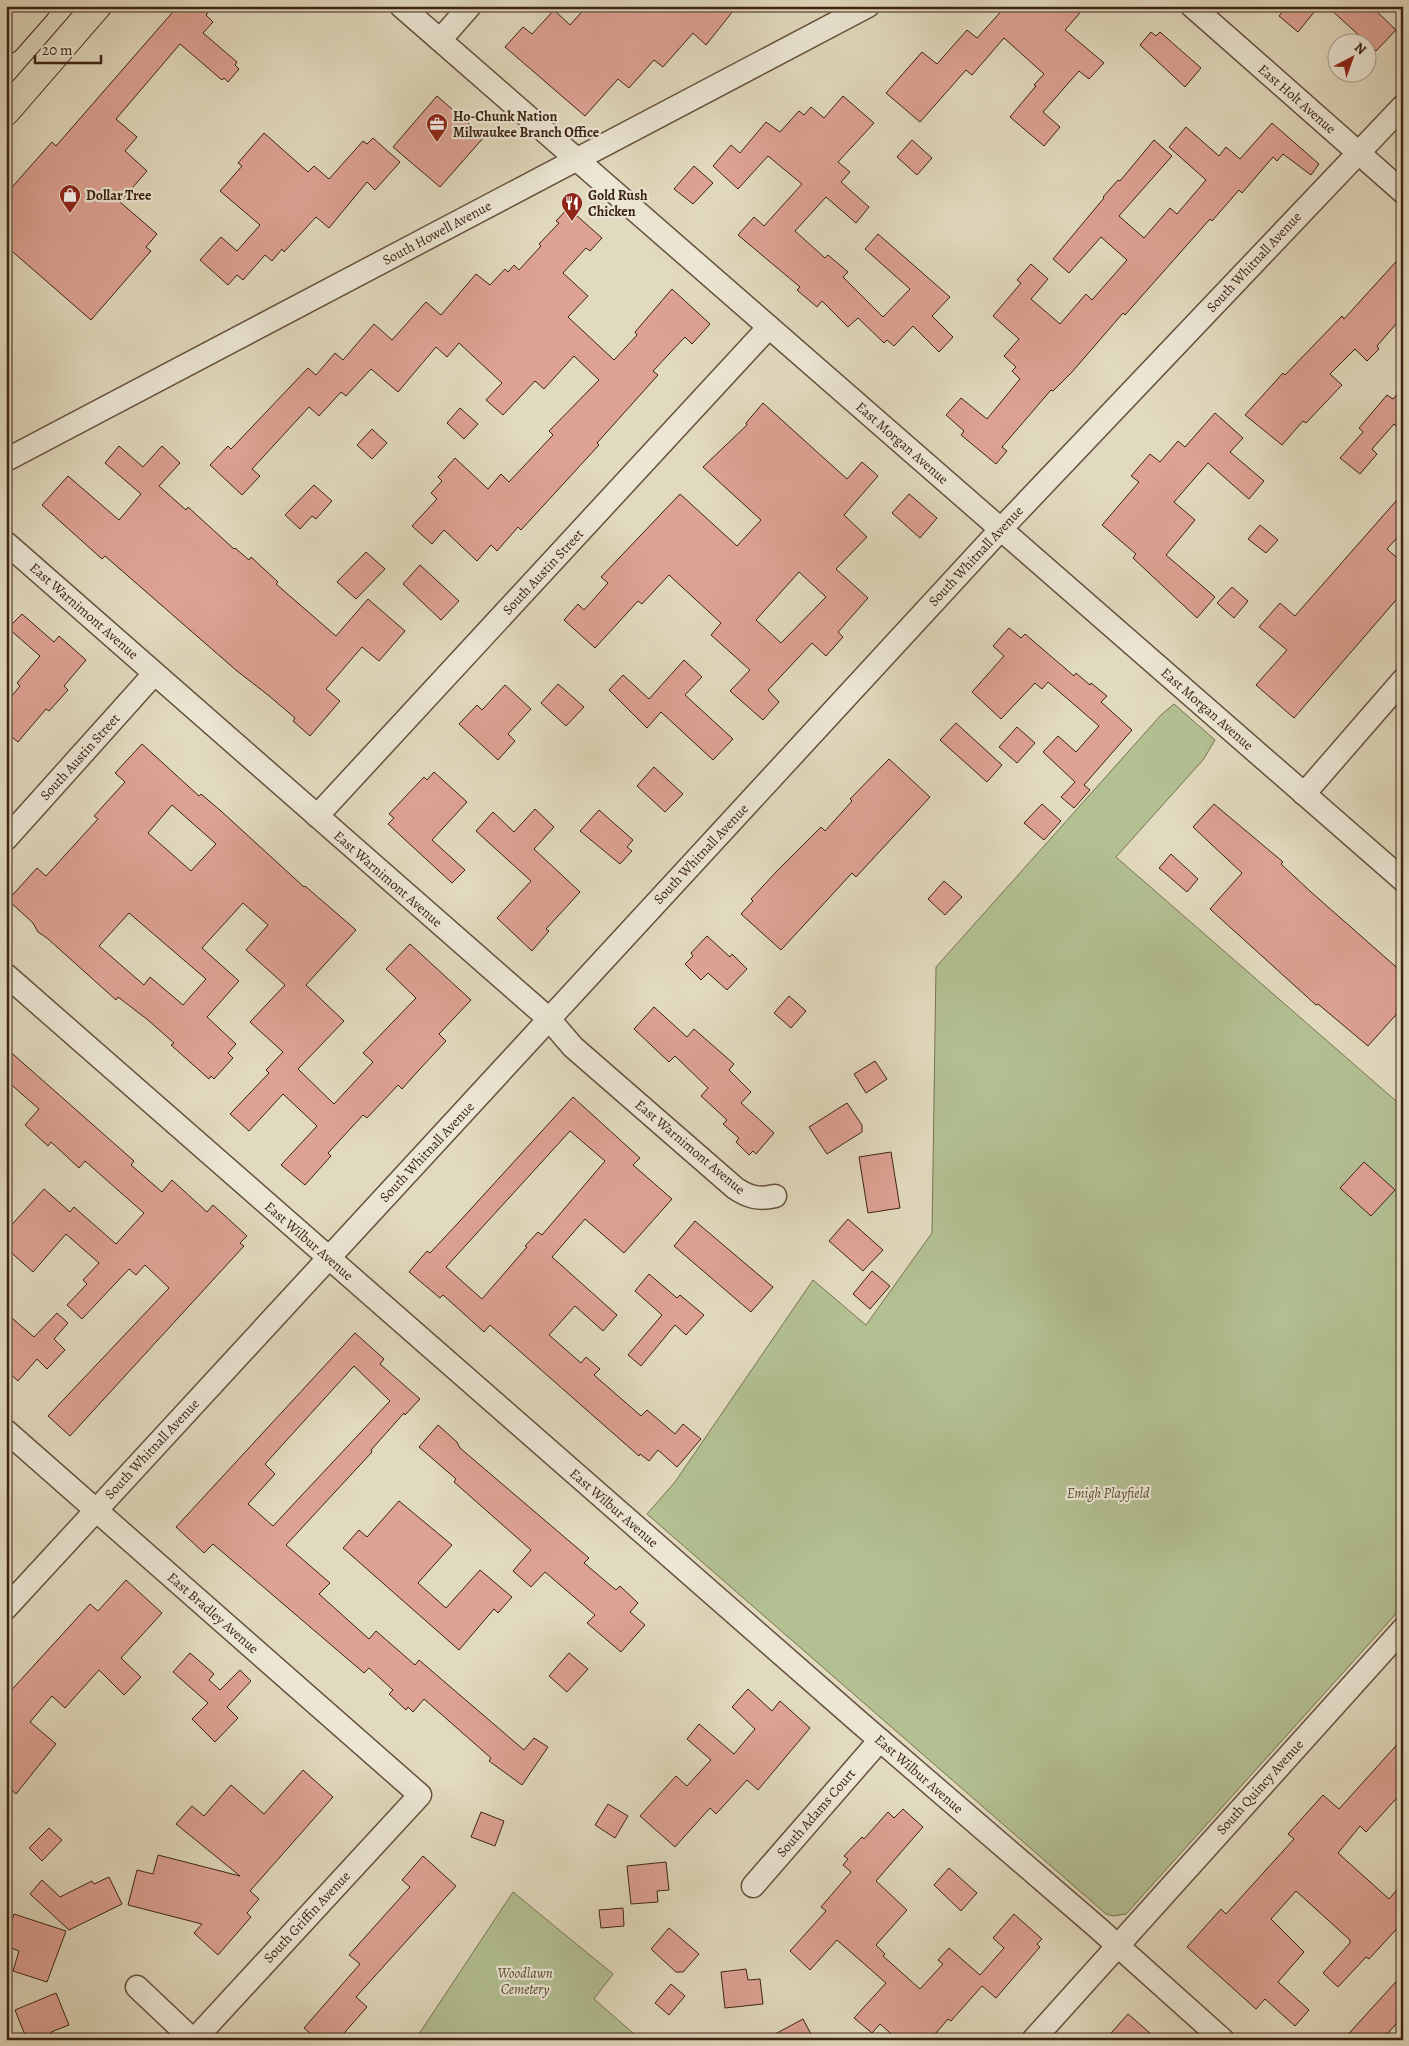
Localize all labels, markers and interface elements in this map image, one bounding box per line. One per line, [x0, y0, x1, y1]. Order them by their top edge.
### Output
scale bar [35, 32, 101, 64]
north arrow [1326, 32, 1376, 82]
text: N [1350, 38, 1370, 59]
text: 20 m [42, 40, 73, 60]
street label: East Holt Avenue [1254, 60, 1340, 138]
place label: Ho-Chunk Nation Milwaukee Branch Office [453, 107, 600, 142]
office icon: Ho-Chunk Nation Milwaukee Branch Office [425, 112, 449, 143]
shop icon: Dollar Tree [58, 183, 82, 214]
place label: Dollar Tree [86, 186, 152, 205]
place label: Gold Rush Chicken [588, 186, 648, 221]
restaurant icon: Gold Rush Chicken [560, 191, 584, 222]
street label: South Howell Avenue [379, 196, 495, 270]
street label: South Whitnall Avenue [1202, 208, 1306, 316]
street label: East Morgan Avenue [852, 397, 952, 489]
street label: South Whitnall Avenue [924, 502, 1028, 610]
street label: South Austin Street [498, 525, 588, 619]
street label: East Warnimont Avenue [26, 558, 142, 664]
street label: East Morgan Avenue [1157, 663, 1257, 755]
street label: South Austin Street [36, 709, 124, 805]
street label: South Whitnall Avenue [649, 800, 753, 908]
street label: East Warnimont Avenue [330, 826, 446, 932]
street label: East Warnimont Avenue [631, 1095, 749, 1199]
street label: South Whitnall Avenue [375, 1098, 479, 1206]
street label: East Wilbur Avenue [261, 1197, 357, 1285]
street label: South Whitnall Avenue [100, 1395, 204, 1503]
street label: East Wilbur Avenue [566, 1464, 662, 1552]
park label: Emigh Playfield [1067, 1484, 1150, 1503]
street label: East Bradley Avenue [163, 1568, 263, 1658]
street label: East Wilbur Avenue [871, 1730, 967, 1818]
street label: South Quincy Avenue [1212, 1735, 1308, 1839]
street label: South Adams Court [772, 1764, 860, 1861]
street label: South Griffin Avenue [259, 1867, 355, 1967]
park label: Woodlawn Cemetery [497, 1964, 553, 1999]

